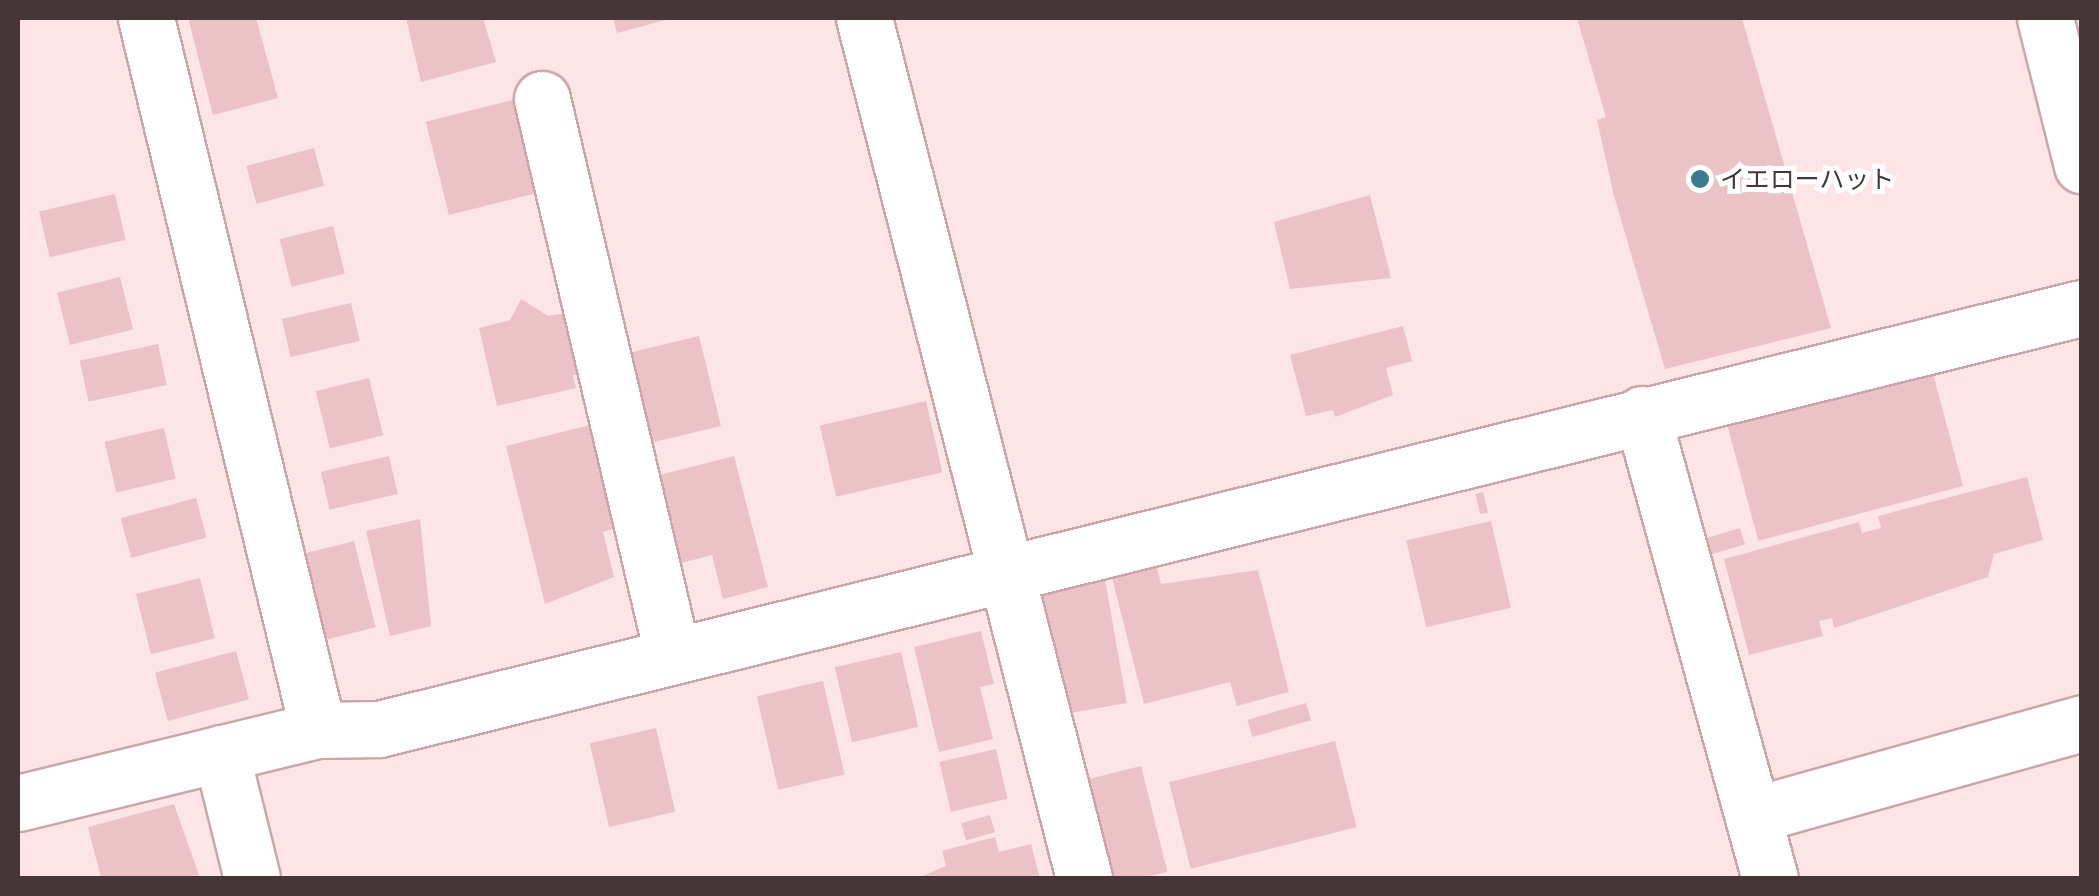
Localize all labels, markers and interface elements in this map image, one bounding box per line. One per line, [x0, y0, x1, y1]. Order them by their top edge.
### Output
place label: イエローハット [1720, 164, 1895, 194]
marker: イエローハット [1689, 168, 1711, 190]

